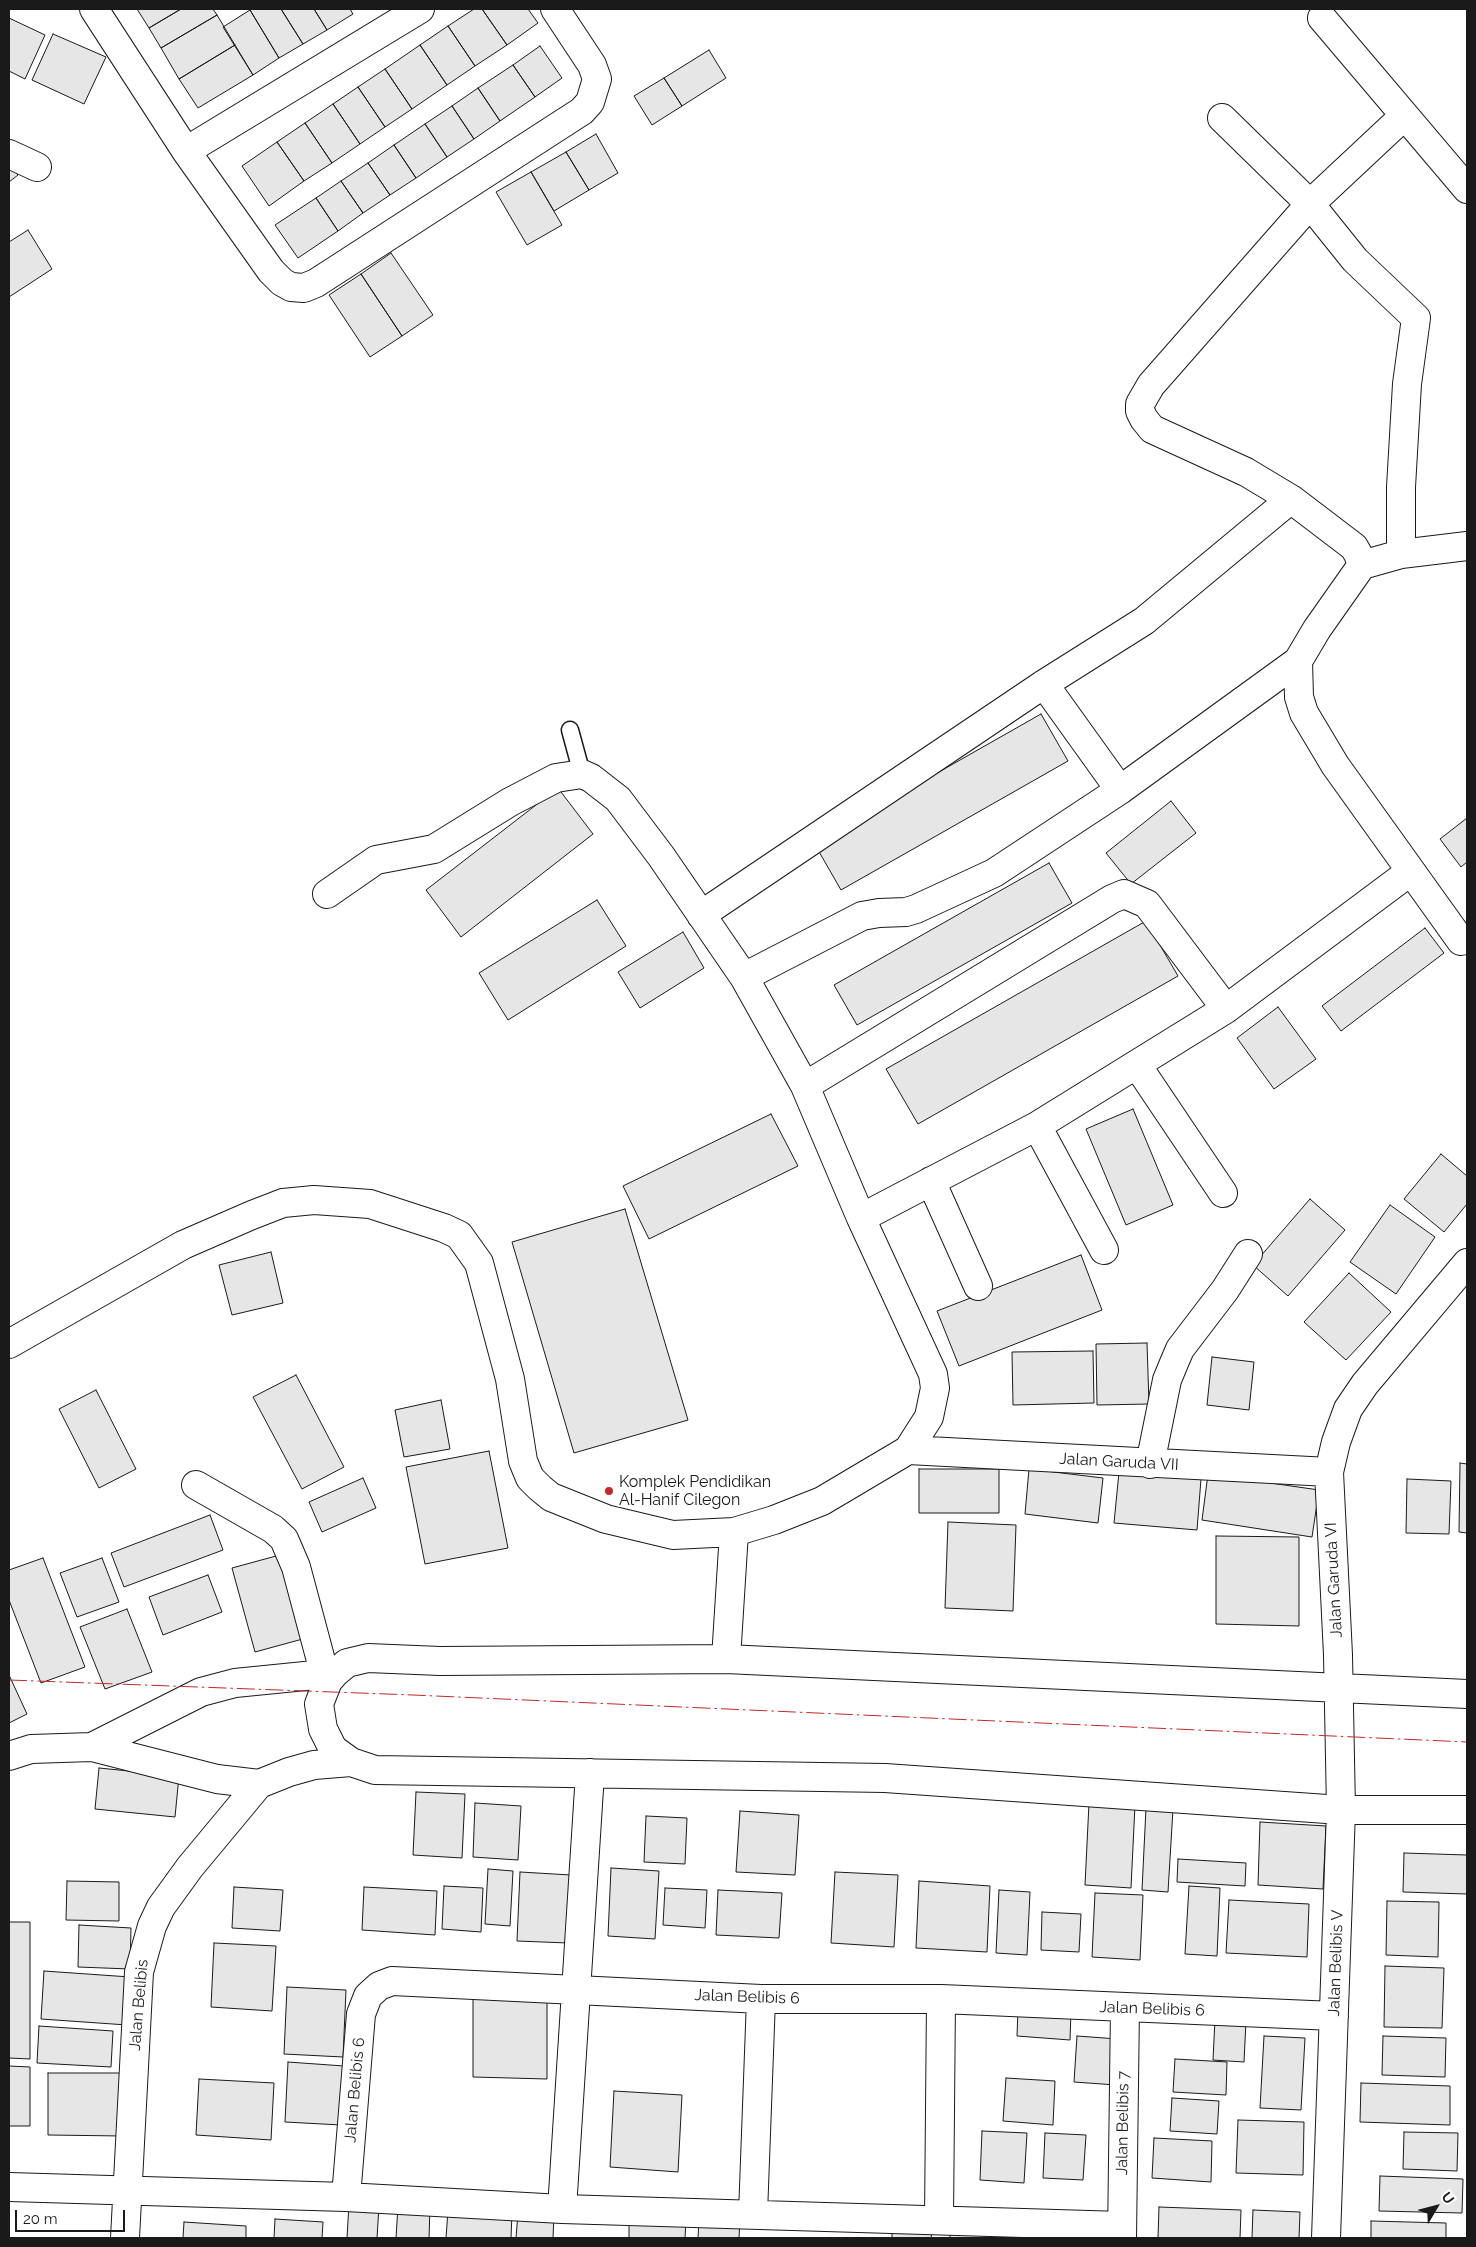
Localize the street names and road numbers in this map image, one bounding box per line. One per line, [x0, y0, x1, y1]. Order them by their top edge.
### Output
street label: Jalan Garuda VII [1059, 1449, 1179, 1475]
street label: Jalan Garuda VI [1321, 1522, 1347, 1638]
street label: Jalan Belibis V [1325, 1909, 1347, 2017]
street label: Jalan Belibis [125, 1958, 153, 2052]
street label: Jalan Belibis 6 [694, 1986, 800, 2008]
street label: Jalan Belibis 6 [1099, 1998, 1205, 2020]
street label: Jalan Belibis 6 [341, 2037, 369, 2143]
street label: Jalan Belibis 7 [1112, 2071, 1134, 2175]

